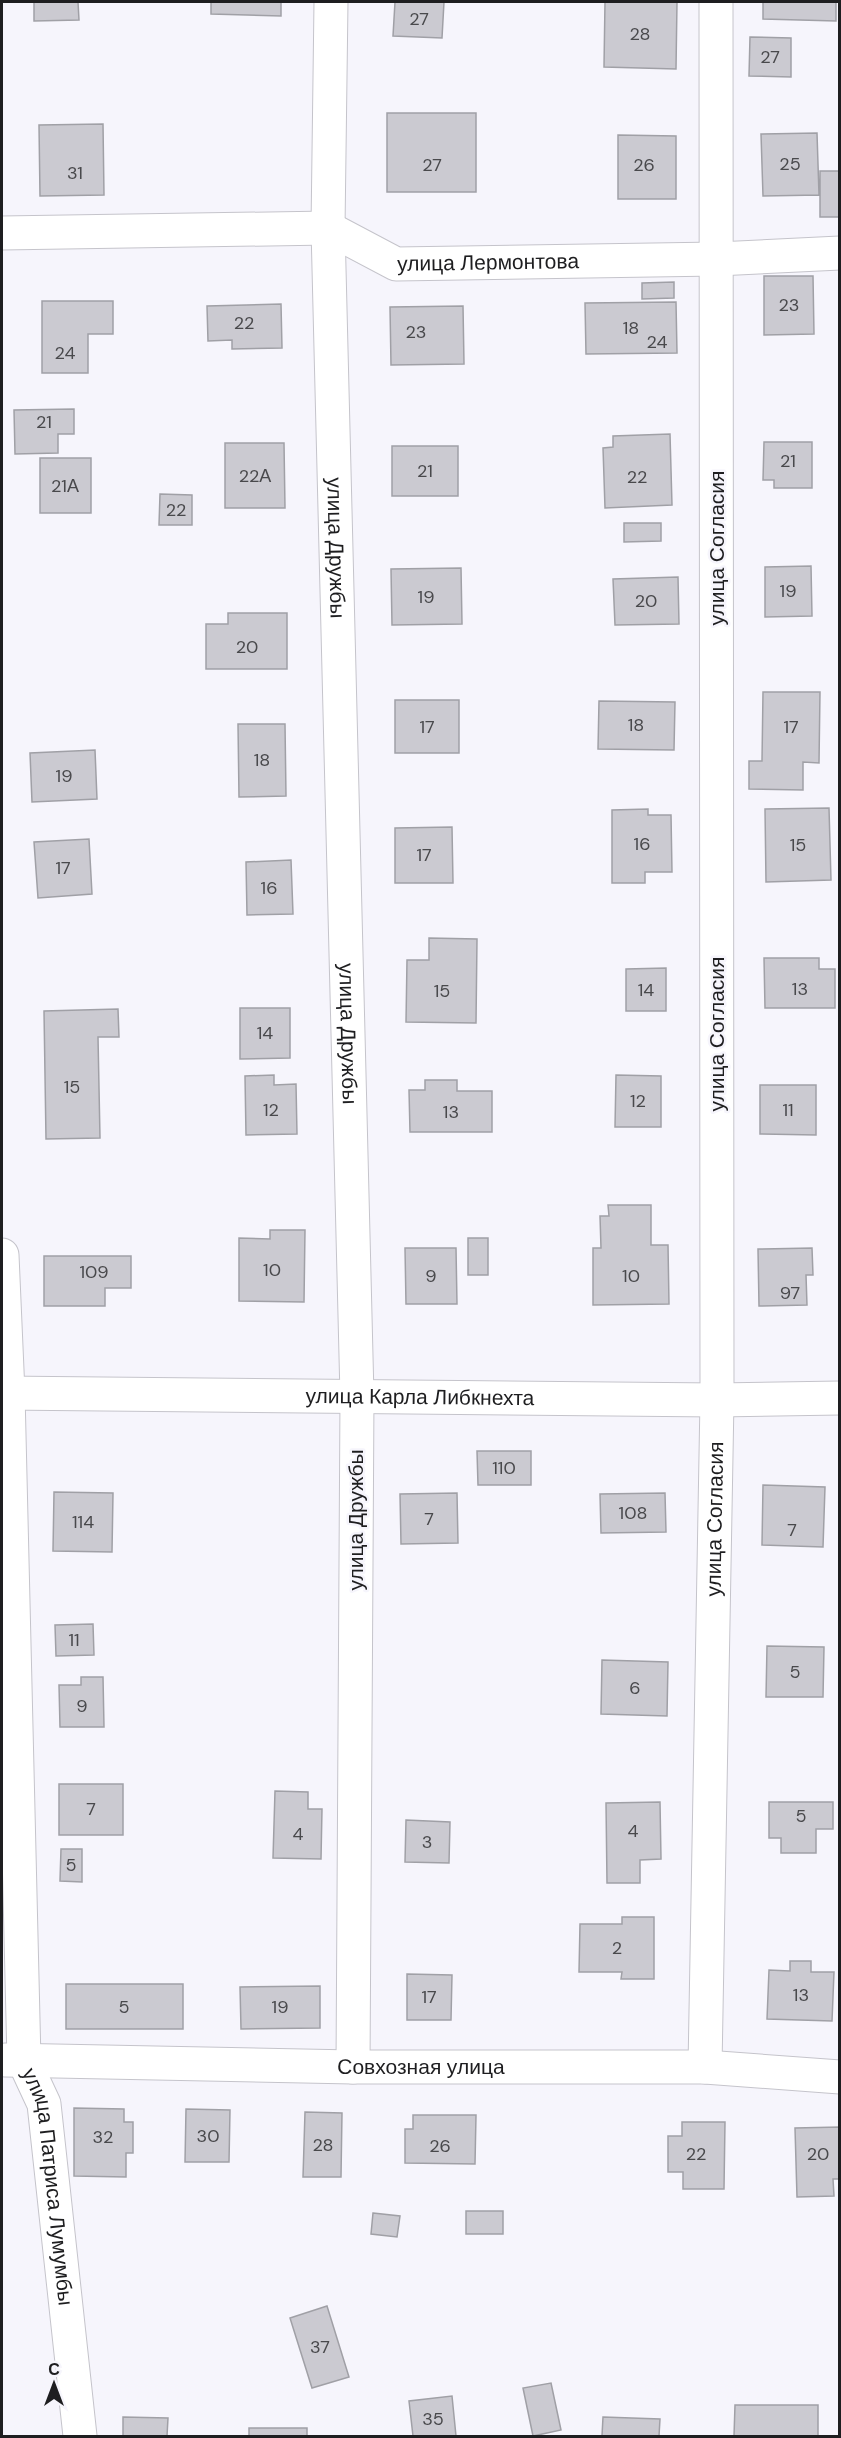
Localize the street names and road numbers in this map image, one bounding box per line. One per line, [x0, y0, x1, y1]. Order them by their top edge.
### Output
street label: улица Лермонтова [397, 247, 579, 278]
street label: улица Согласия [703, 471, 731, 625]
street label: улица Дружбы [320, 477, 352, 619]
street label: улица Согласия [703, 957, 731, 1111]
street label: улица Дружбы [332, 963, 364, 1105]
street label: улица Карла Либкнехта [305, 1382, 535, 1412]
street label: улица Согласия [699, 1441, 730, 1597]
street label: улица Дружбы [342, 1449, 370, 1591]
street label: Совхозная улица [337, 2053, 505, 2081]
street label: улица Патриса Лумумбы [15, 2063, 80, 2307]

